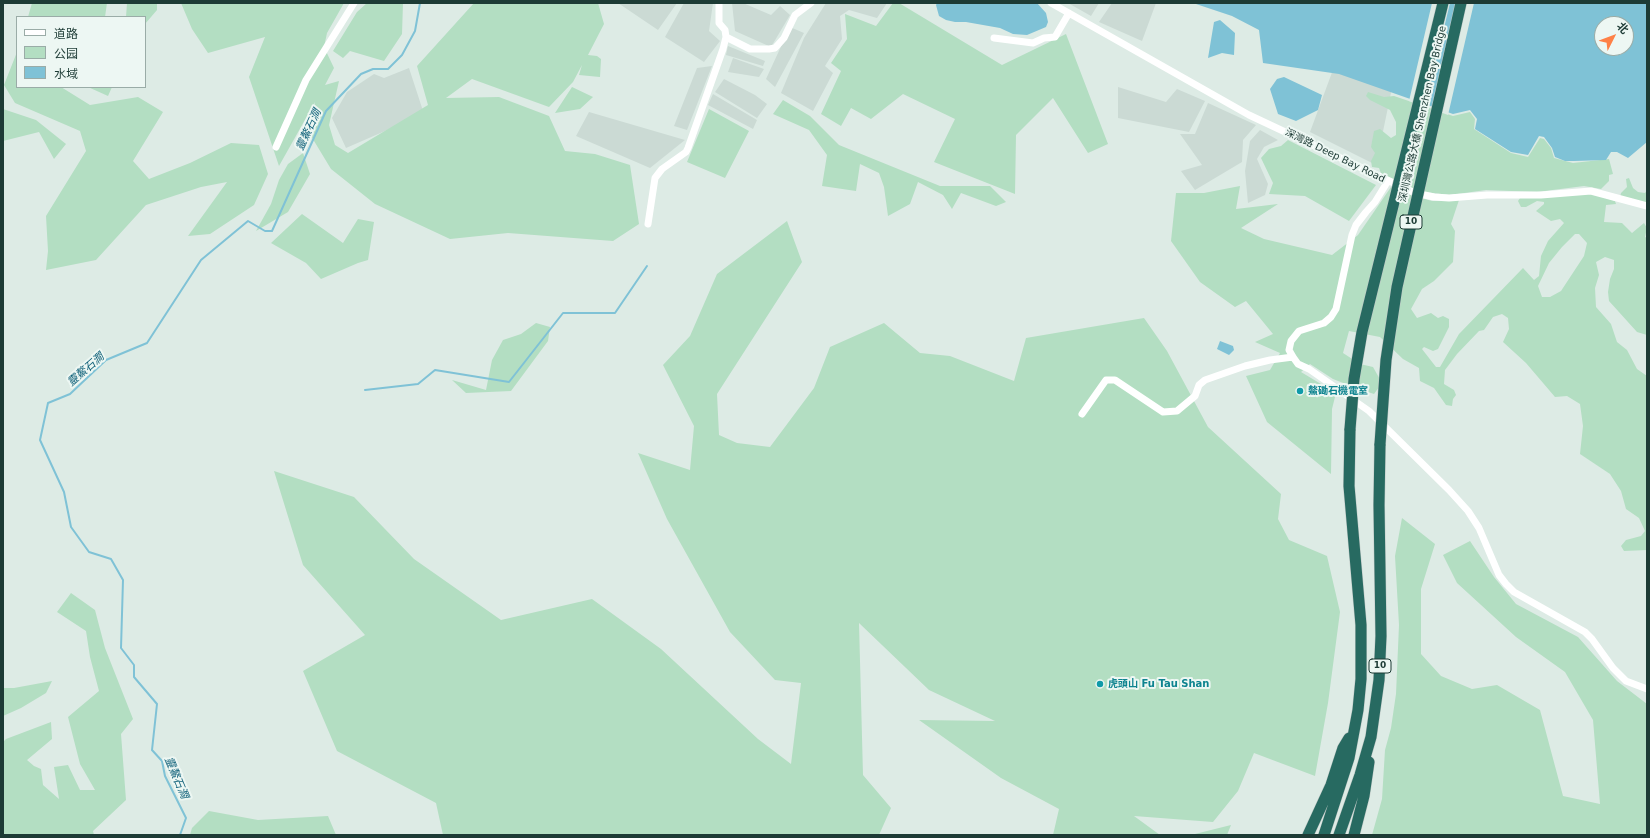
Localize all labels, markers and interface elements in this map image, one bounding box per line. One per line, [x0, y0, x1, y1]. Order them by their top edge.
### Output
legend [16, 16, 146, 88]
north arrow [1594, 16, 1634, 56]
text: 北 [1614, 20, 1631, 37]
street label: 深圳灣公路大橋 Shenzhen Bay Bridge [1397, 25, 1449, 203]
text: 道路 [54, 27, 78, 41]
text: 公园 [54, 47, 78, 61]
text: 水域 [54, 67, 78, 81]
water label: 靈鰲石澗 [294, 107, 324, 153]
street label: 深灣路 Deep Bay Road [1283, 127, 1387, 185]
road number: 10 [1400, 215, 1422, 229]
water label: 靈鰲石澗 [65, 351, 107, 389]
place label: 鰲磡石機電室 [1308, 385, 1368, 397]
marker: 鰲磡石機電室 [1295, 386, 1305, 396]
road number: 10 [1369, 659, 1391, 673]
place label: 虎頭山 Fu Tau Shan [1108, 678, 1209, 690]
marker: 虎頭山 Fu Tau Shan [1095, 679, 1105, 689]
water label: 靈鰲石澗 [161, 755, 191, 801]

